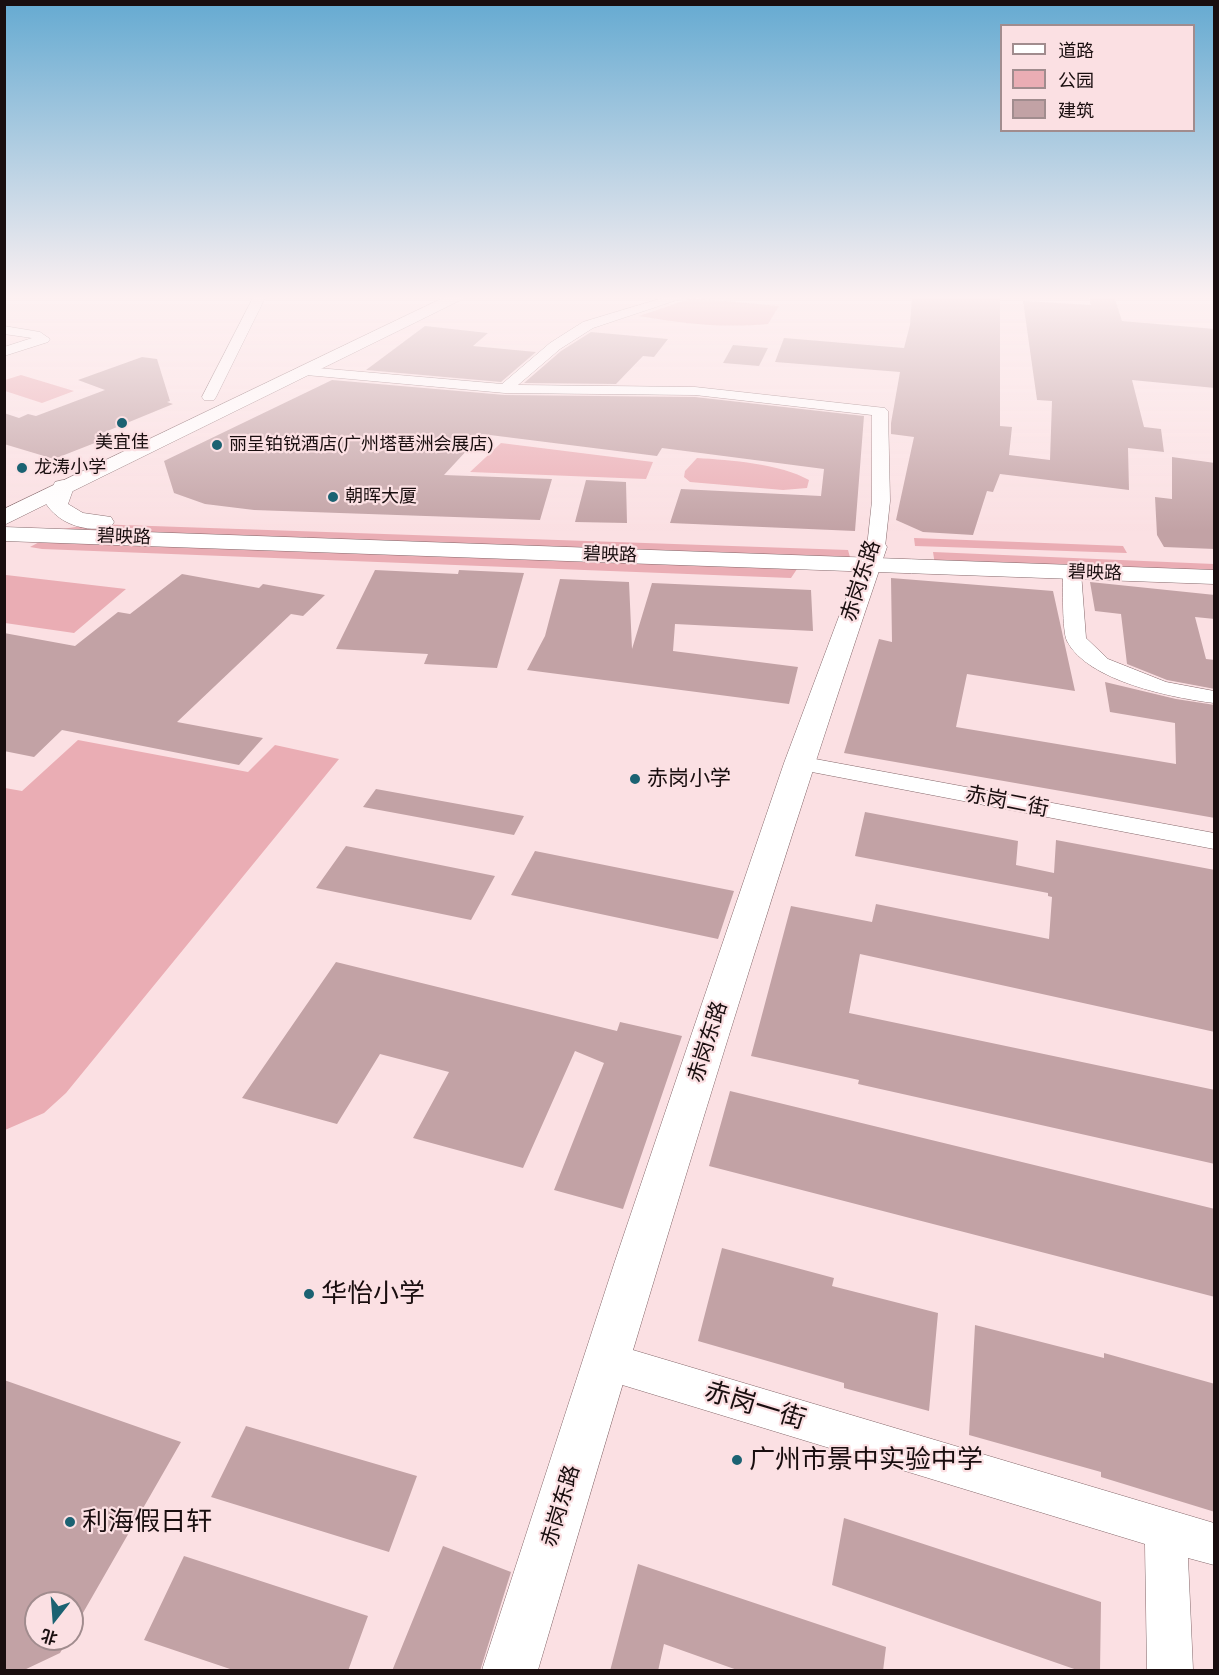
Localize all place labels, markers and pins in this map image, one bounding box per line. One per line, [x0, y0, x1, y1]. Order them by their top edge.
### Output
marker: 美宜佳 [115, 416, 129, 430]
place label: 美宜佳 [95, 432, 149, 454]
place label: 丽呈铂锐酒店(广州塔琶洲会展店) [229, 434, 494, 456]
marker: 丽呈铂锐酒店(广州塔琶洲会展店) [210, 438, 224, 452]
place label: 龙涛小学 [34, 457, 106, 479]
marker: 龙涛小学 [15, 461, 29, 475]
place label: 朝晖大厦 [345, 486, 417, 508]
marker: 朝晖大厦 [326, 490, 340, 504]
place label: 赤岗小学 [647, 766, 731, 792]
marker: 赤岗小学 [628, 772, 642, 786]
place label: 华怡小学 [321, 1278, 425, 1310]
marker: 华怡小学 [302, 1287, 316, 1301]
place label: 广州市景中实验中学 [749, 1444, 983, 1476]
marker: 广州市景中实验中学 [730, 1453, 744, 1467]
place label: 利海假日轩 [82, 1506, 212, 1538]
marker: 利海假日轩 [63, 1515, 77, 1529]

